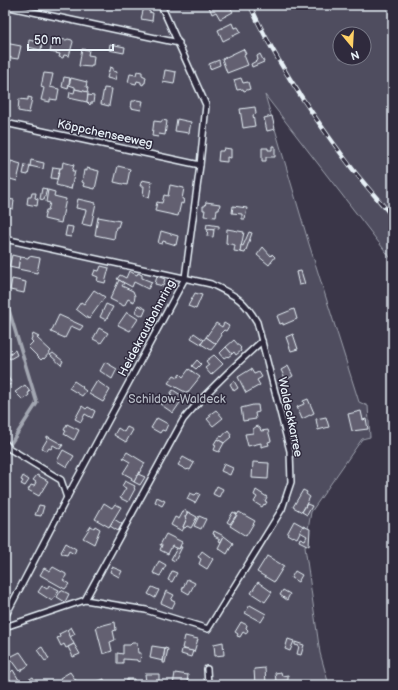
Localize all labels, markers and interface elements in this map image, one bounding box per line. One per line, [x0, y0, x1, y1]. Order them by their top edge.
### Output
scale bar [28, 26, 113, 52]
north arrow [332, 26, 372, 66]
text: 50 m [34, 33, 61, 48]
text: N [349, 48, 361, 62]
street label: Köppchenseeweg [56, 117, 154, 151]
street label: Heidekrautbahnring [115, 277, 179, 379]
street label: Waldeckkarree [274, 376, 306, 458]
park label: Schildow-Waldeck [128, 392, 226, 407]

